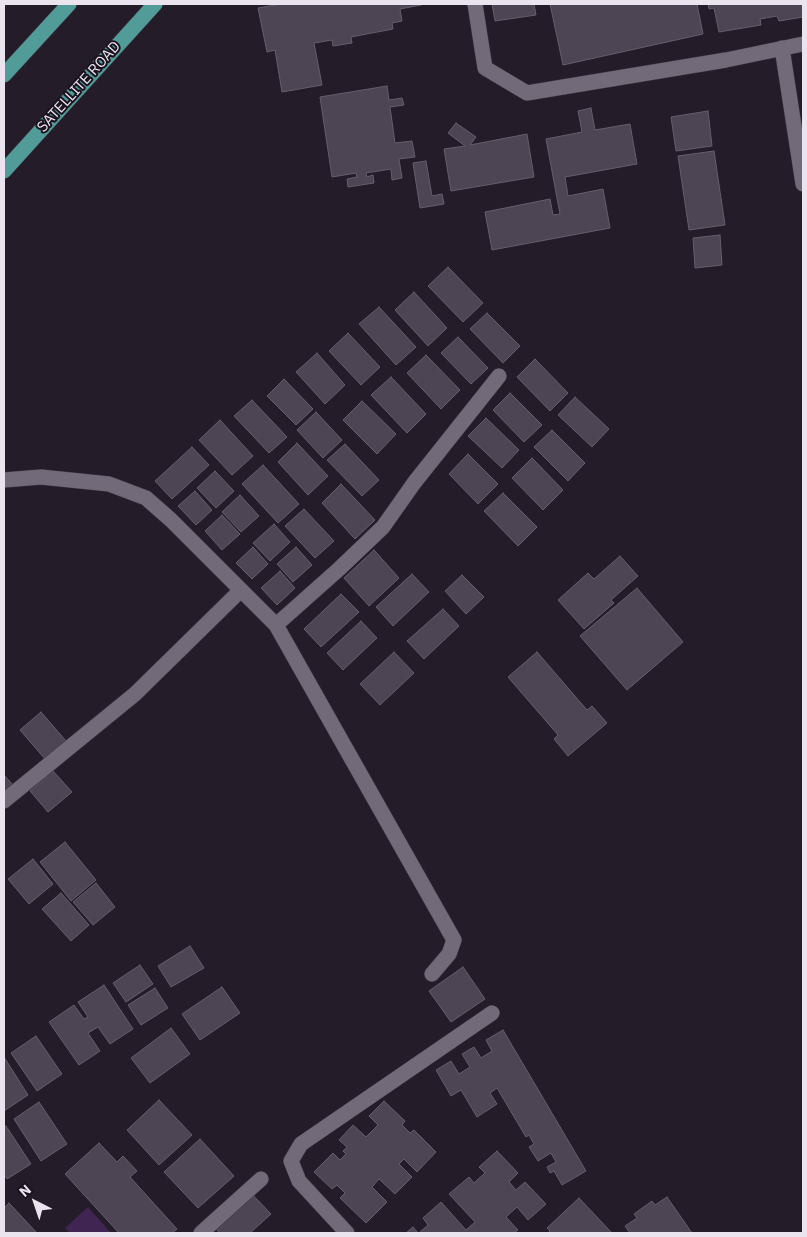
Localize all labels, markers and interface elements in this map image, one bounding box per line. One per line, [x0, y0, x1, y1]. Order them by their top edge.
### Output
street label: SATELLITE ROAD [34, 38, 124, 136]
north arrow [10, 1177, 60, 1227]
text: N [15, 1181, 35, 1201]

